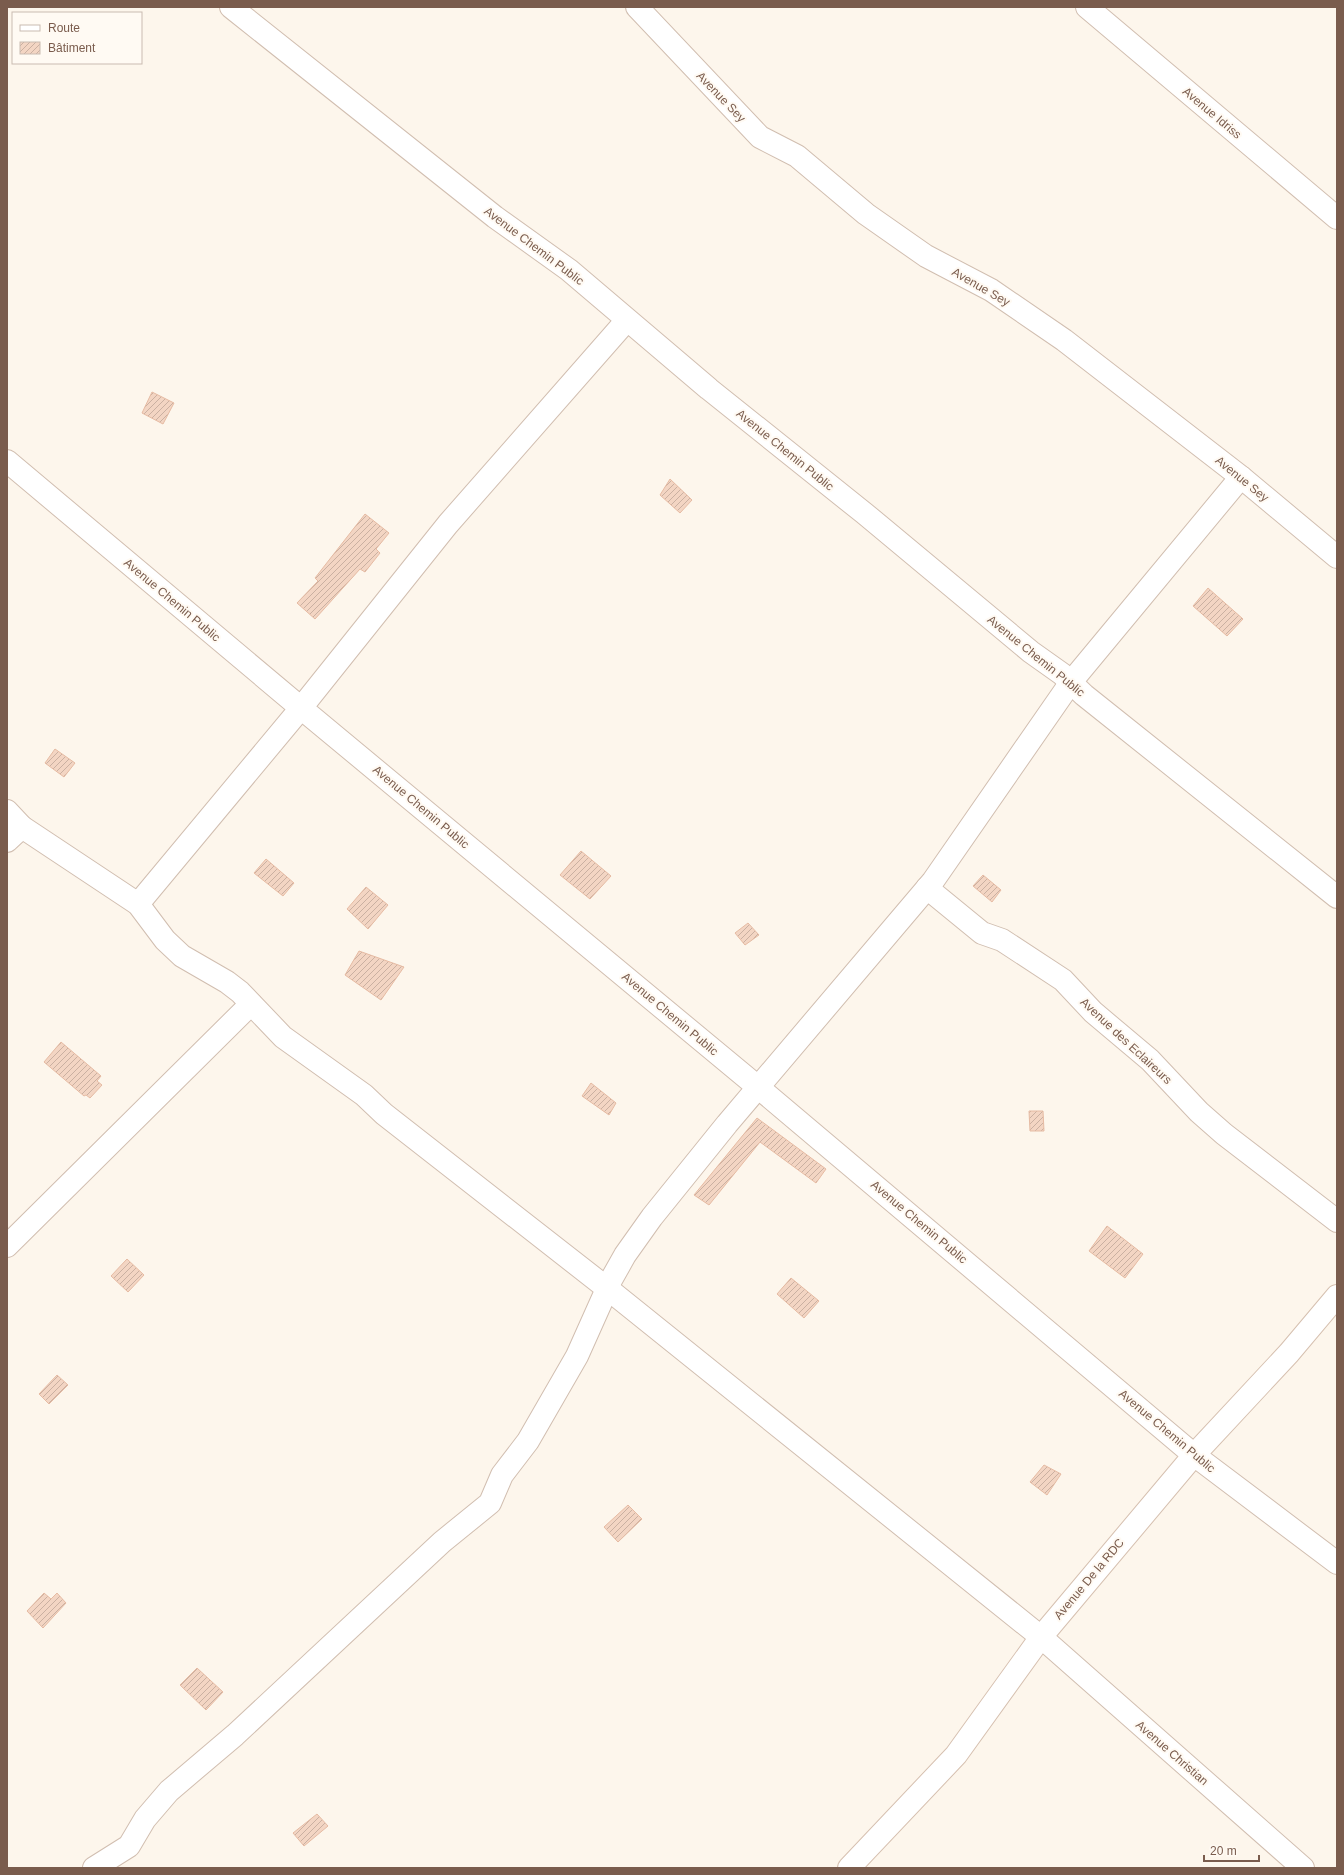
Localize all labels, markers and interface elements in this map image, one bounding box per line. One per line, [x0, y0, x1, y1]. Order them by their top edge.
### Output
legend [12, 12, 142, 64]
text: Route [48, 21, 80, 35]
text: Bâtiment [48, 41, 96, 55]
street label: Avenue Sey [694, 69, 748, 125]
street label: Avenue Idriss [1180, 84, 1244, 142]
street label: Avenue Chemin Public [481, 204, 587, 288]
street label: Avenue Sey [950, 265, 1012, 309]
street label: Avenue Chemin Public [734, 406, 836, 494]
street label: Avenue Sey [1213, 453, 1271, 505]
street label: Avenue Chemin Public [121, 556, 223, 644]
street label: Avenue Chemin Public [985, 612, 1087, 700]
street label: Avenue Chemin Public [370, 763, 472, 851]
street label: Avenue Chemin Public [619, 970, 721, 1058]
street label: Avenue des Eclaireurs [1077, 995, 1175, 1087]
street label: Avenue Chemin Public [868, 1178, 970, 1266]
street label: Avenue Chemin Public [1116, 1387, 1218, 1475]
street label: Avenue De la RDC [1051, 1536, 1127, 1622]
street label: Avenue Christian [1133, 1718, 1211, 1788]
scale bar [1204, 1837, 1259, 1863]
text: 20 m [1210, 1844, 1237, 1858]

